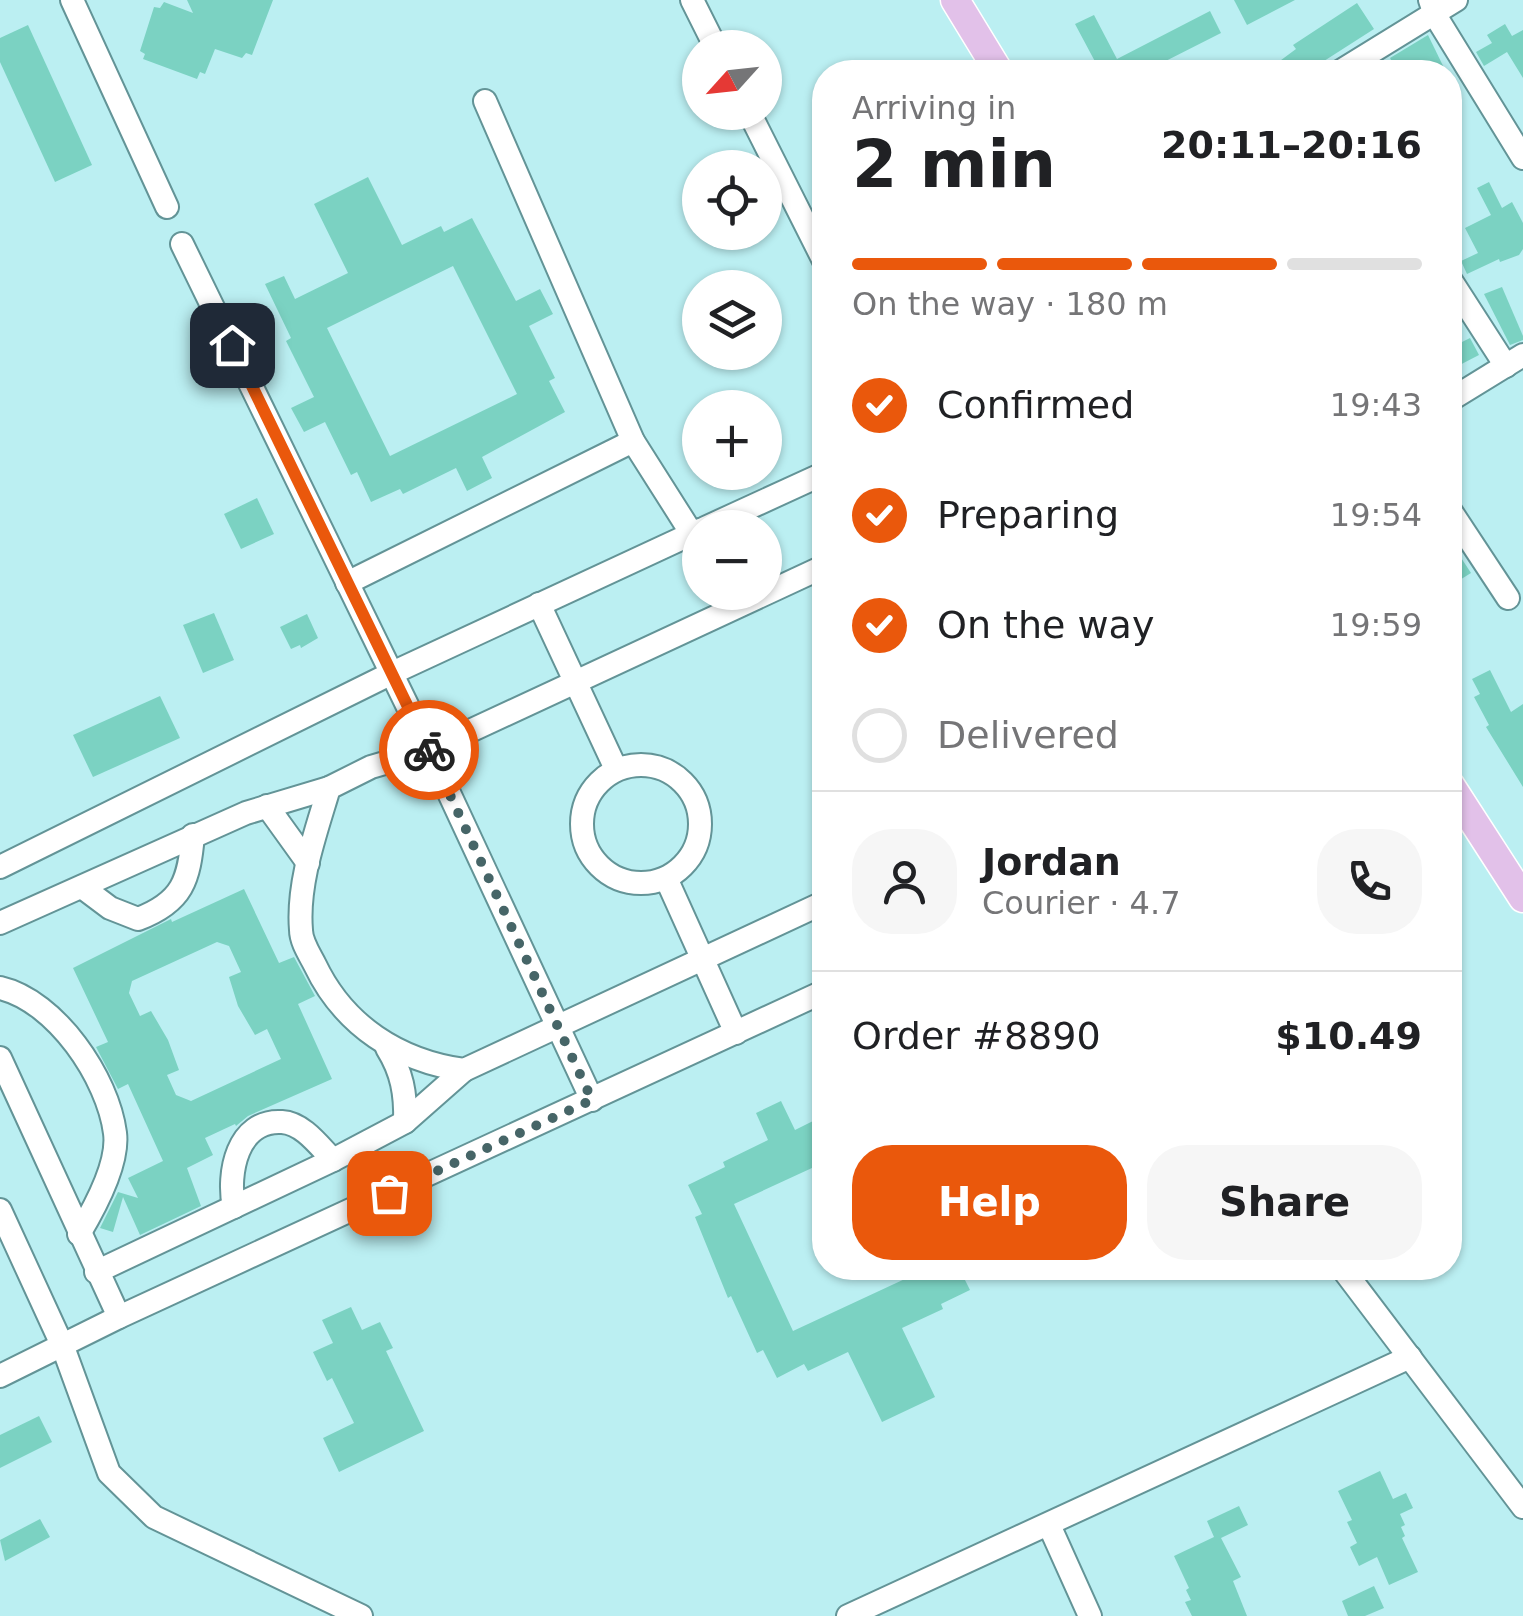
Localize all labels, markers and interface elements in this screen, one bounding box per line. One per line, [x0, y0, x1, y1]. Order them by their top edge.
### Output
north arrow [682, 30, 782, 130]
map controls [682, 30, 782, 610]
text: Arriving in [852, 89, 1016, 127]
text: 20:11–20:16 [1161, 123, 1422, 167]
text: 2 min [852, 127, 1056, 202]
button: locate [682, 150, 782, 250]
button: layers [682, 270, 782, 370]
text: On the way · 180 m [852, 285, 1168, 323]
pin [190, 303, 275, 388]
icon: home [205, 318, 260, 373]
icon: check [852, 378, 907, 433]
text: Confirmed [937, 383, 1134, 427]
text: 19:43 [1330, 386, 1422, 424]
button: + [682, 390, 782, 490]
icon: check [852, 488, 907, 543]
text: Preparing [937, 493, 1119, 537]
text: 19:54 [1330, 496, 1422, 534]
button: − [682, 510, 782, 610]
icon: check [852, 598, 907, 653]
text: On the way [937, 603, 1154, 647]
text: 19:59 [1330, 606, 1422, 644]
courier [379, 700, 479, 800]
text: Delivered [937, 713, 1119, 757]
icon: bike [402, 723, 457, 778]
button: person [852, 829, 957, 934]
button: phone [1317, 829, 1422, 934]
text: Jordan [982, 840, 1121, 884]
text: Courier · 4.7 [982, 884, 1181, 922]
text: Order #8890 [852, 1014, 1101, 1058]
text: $10.49 [1275, 1014, 1422, 1058]
button: Help [852, 1145, 1127, 1260]
button: Share [1147, 1145, 1422, 1260]
pin [347, 1151, 432, 1236]
icon: bag [362, 1166, 417, 1221]

